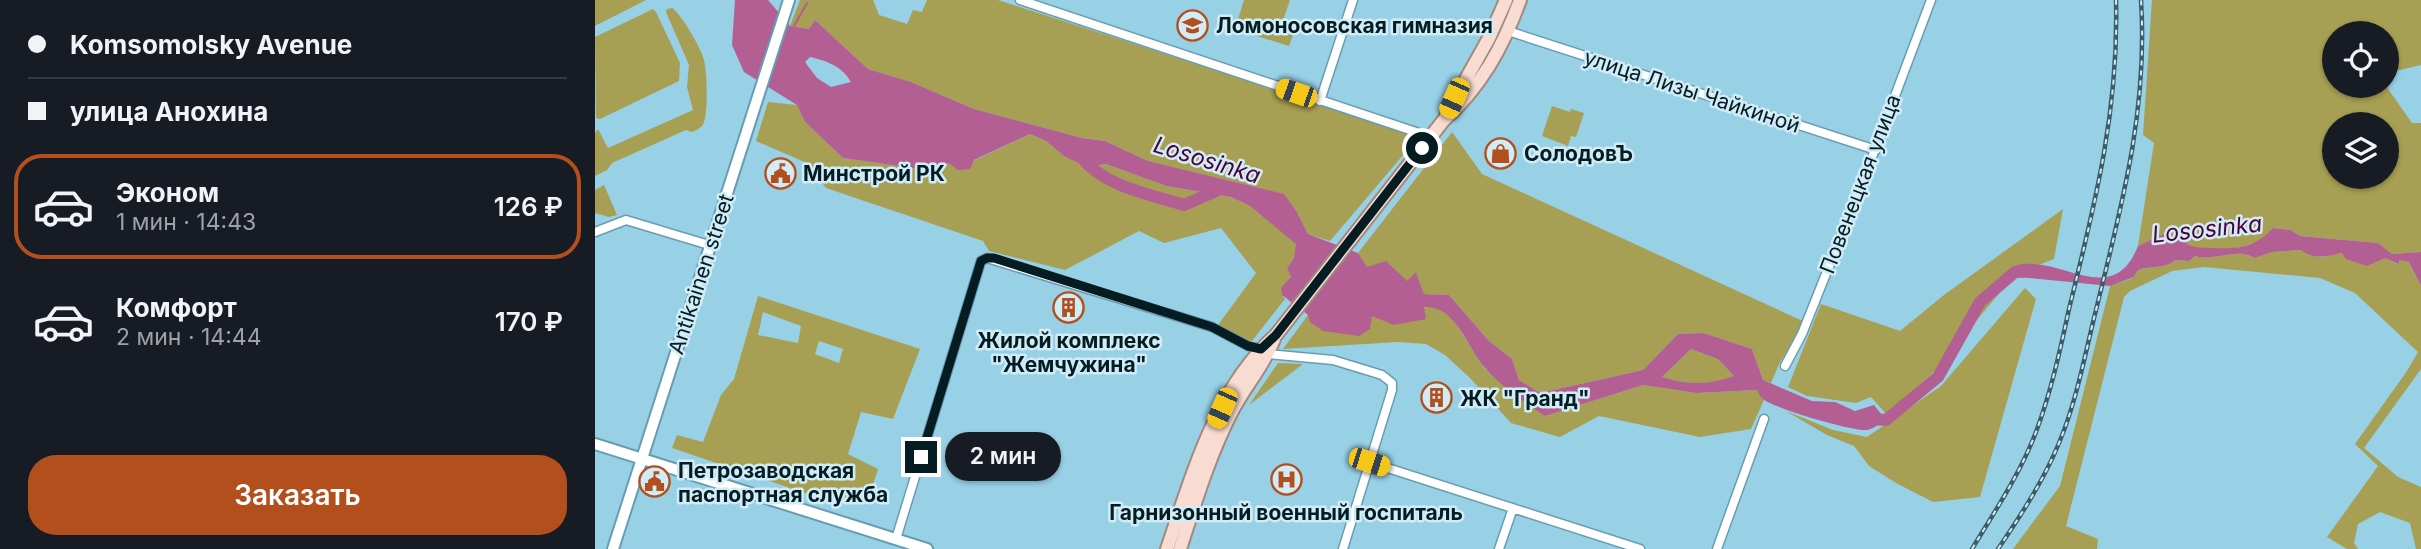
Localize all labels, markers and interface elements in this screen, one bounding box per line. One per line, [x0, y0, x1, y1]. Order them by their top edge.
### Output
school or university icon: Ломоносовская гимназия [1176, 8, 1210, 42]
place label: Ломоносовская гимназия [1216, 13, 1493, 38]
map controls [2322, 21, 2399, 189]
button: locate [2322, 21, 2399, 98]
text: Komsomolsky Avenue [70, 29, 352, 60]
street label: улица Лизы Чайкиной [1581, 44, 1803, 138]
car [1436, 75, 1473, 121]
car [1273, 76, 1320, 110]
street label: Повенецкая улица [1814, 91, 1906, 277]
text: улица Анохина [70, 96, 268, 127]
button: layers [2322, 112, 2399, 189]
water label: Lososinka [1150, 130, 1264, 190]
route start [1406, 132, 1438, 164]
shop icon: СолодовЪ [1484, 136, 1518, 170]
place label: СолодовЪ [1524, 141, 1633, 166]
public building icon: Минстрой РК [763, 156, 797, 190]
place label: Минстрой РК [803, 161, 945, 186]
icon: car [32, 175, 95, 238]
text: Эконом [116, 177, 219, 208]
text: 126 ₽ [494, 191, 563, 222]
street label: Antikainen street [663, 191, 739, 357]
text: 1 мин · 14:43 [116, 208, 256, 236]
water label: Lososinka [2151, 209, 2263, 249]
icon: car [32, 290, 95, 353]
building icon: Жилой комплекс "Жемчужина" [1052, 291, 1086, 325]
text: Комфорт [116, 292, 237, 323]
text: 170 ₽ [495, 306, 563, 337]
text: 2 мин · 14:44 [116, 323, 262, 351]
place label: Жилой комплекс "Жемчужина" [977, 328, 1161, 377]
building icon: ЖК "Гранд" [1420, 381, 1454, 415]
car [1204, 385, 1241, 431]
place label: ЖК "Гранд" [1460, 386, 1589, 411]
callout: 2 мин [945, 433, 1061, 482]
route end [905, 441, 937, 473]
text: 2 мин [970, 442, 1036, 470]
car [1346, 446, 1393, 478]
button: Заказать [28, 455, 567, 535]
place label: Петрозаводская паспортная служба [678, 458, 888, 507]
hospital icon: Гарнизонный военный госпиталь [1269, 463, 1303, 497]
public building icon: Петрозаводская паспортная служба [638, 465, 672, 499]
place label: Гарнизонный военный госпиталь [1109, 500, 1463, 525]

